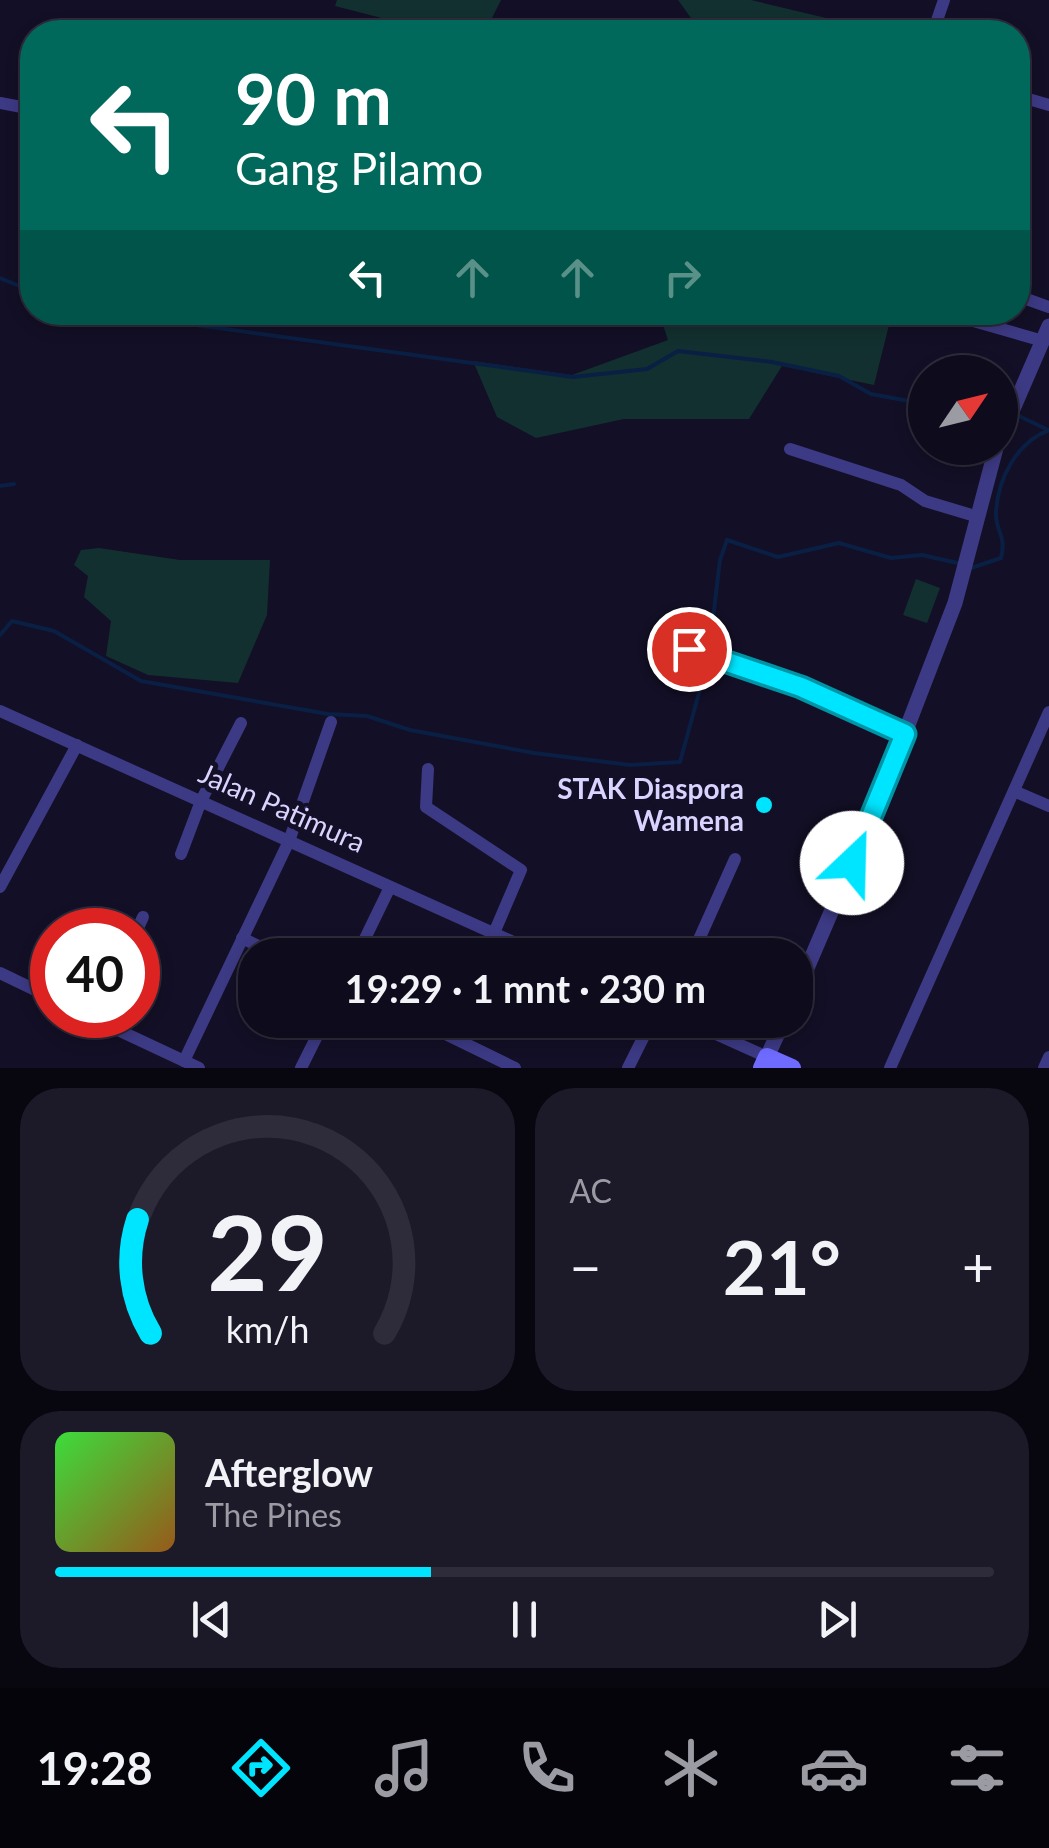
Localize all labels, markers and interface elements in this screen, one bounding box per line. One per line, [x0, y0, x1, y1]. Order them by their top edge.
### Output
text: 90 m [235, 56, 392, 140]
icon: left [70, 60, 200, 190]
text: Gang Pilamo [235, 141, 483, 195]
icon: left [340, 250, 395, 305]
icon: ahead [445, 250, 500, 305]
icon: ahead [550, 250, 605, 305]
icon: right [655, 250, 710, 305]
north arrow [908, 355, 1018, 465]
map controls [908, 355, 1018, 465]
pin [647, 607, 732, 692]
icon: arrive [662, 622, 717, 677]
street label: Jalan Patimura [194, 755, 371, 859]
place label: STAK Diaspora Wamena [557, 771, 744, 837]
marker: STAK Diaspora Wamena [753, 794, 775, 816]
position arrow [800, 811, 904, 915]
speed limit sign: 40 [30, 908, 160, 1038]
text: 19:29 · 1 mnt · 230 m [345, 965, 706, 1011]
text: AC [570, 1171, 612, 1210]
text: 29 [207, 1188, 328, 1313]
text: 21° [723, 1221, 841, 1311]
text: − [570, 1233, 601, 1299]
text: + [962, 1233, 994, 1299]
text: km/h [225, 1308, 309, 1351]
text: Afterglow [205, 1449, 373, 1495]
text: The Pines [205, 1495, 342, 1534]
icon: previous [184, 1592, 239, 1647]
icon: pause [497, 1592, 552, 1647]
icon: next [810, 1592, 865, 1647]
icon: directions [226, 1733, 296, 1803]
icon: music [369, 1733, 439, 1803]
icon: phone [512, 1733, 582, 1803]
icon: climate [656, 1733, 726, 1803]
icon: car [799, 1733, 869, 1803]
icon: filters [942, 1733, 1012, 1803]
text: 19:28 [37, 1741, 153, 1795]

